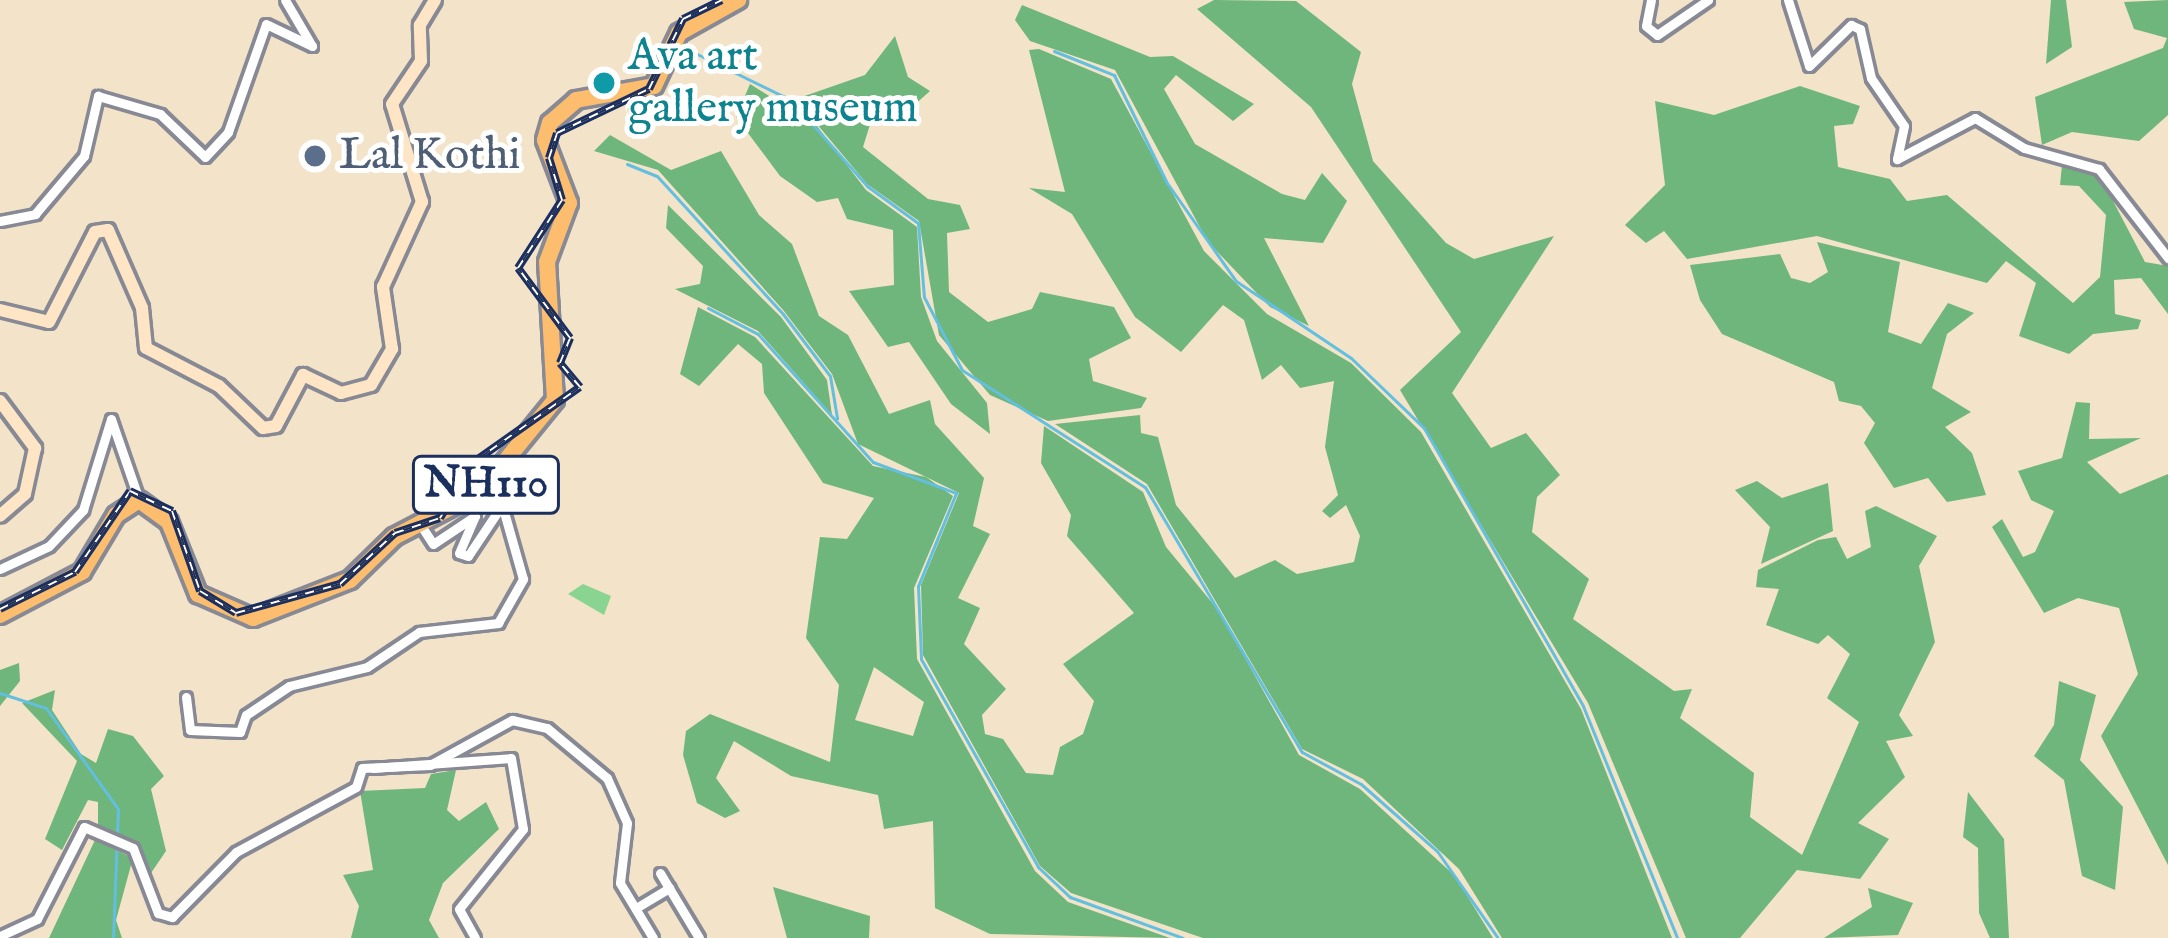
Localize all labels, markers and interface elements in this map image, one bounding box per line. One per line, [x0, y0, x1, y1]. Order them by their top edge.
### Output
place label: Ava art gallery museum [628, 30, 918, 136]
marker: Ava art gallery museum [591, 70, 617, 96]
place label: Lal Kothi [339, 129, 521, 183]
marker: Lal Kothi [302, 143, 328, 169]
road number: NH110 [411, 449, 561, 521]

